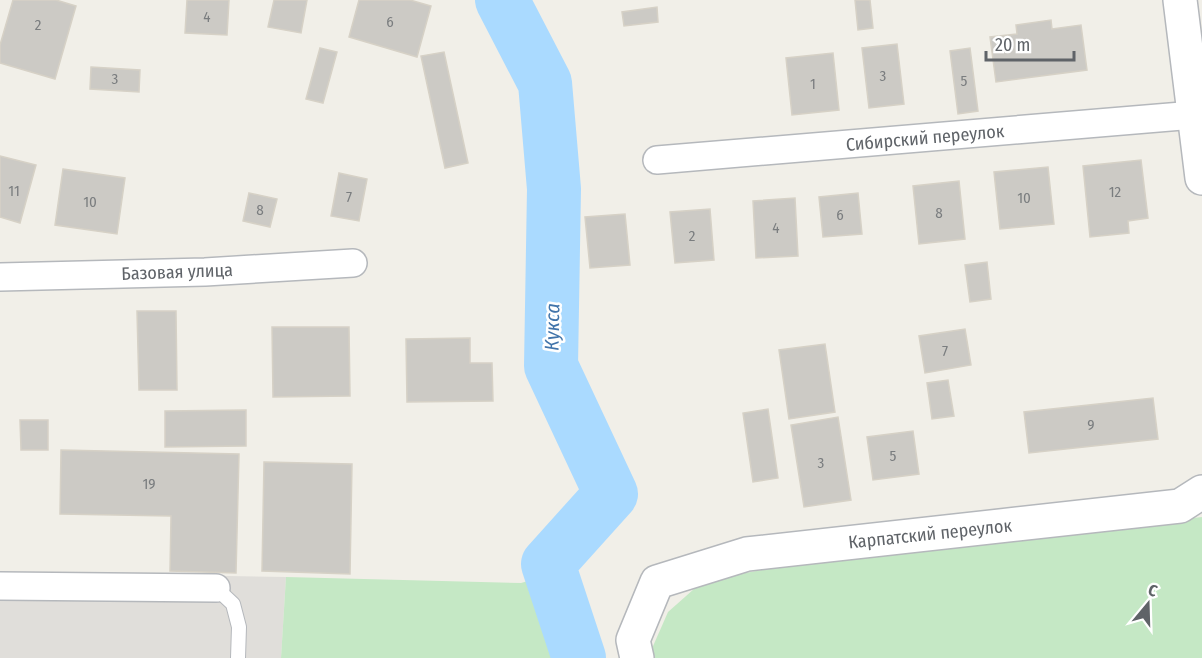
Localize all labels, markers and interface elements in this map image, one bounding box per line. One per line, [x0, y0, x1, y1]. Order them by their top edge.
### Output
house number: 4 [203, 8, 211, 26]
house number: 6 [386, 13, 394, 31]
house number: 2 [35, 16, 42, 34]
scale bar [986, 24, 1074, 62]
text: 20 m [995, 34, 1030, 56]
house number: 3 [880, 67, 887, 85]
house number: 3 [112, 70, 119, 88]
house number: 5 [961, 72, 968, 90]
house number: 1 [810, 75, 816, 93]
street label: Сибирский переулок [845, 120, 1006, 156]
house number: 11 [8, 182, 20, 200]
house number: 12 [1109, 183, 1122, 201]
house number: 7 [346, 188, 352, 206]
house number: 10 [1017, 189, 1031, 207]
house number: 10 [83, 193, 97, 211]
house number: 8 [256, 201, 264, 219]
house number: 8 [935, 204, 943, 222]
house number: 6 [836, 206, 844, 224]
house number: 4 [772, 219, 780, 237]
house number: 2 [689, 227, 696, 245]
street label: Базовая улица [121, 259, 233, 285]
water label: Кукса [540, 303, 564, 351]
house number: 7 [942, 342, 948, 360]
house number: 9 [1087, 416, 1095, 434]
house number: 5 [890, 447, 897, 465]
house number: 3 [818, 454, 825, 472]
house number: 19 [142, 475, 156, 493]
street label: Карпатский переулок [847, 514, 1013, 554]
north arrow [1118, 574, 1178, 634]
text: С [1146, 580, 1160, 601]

